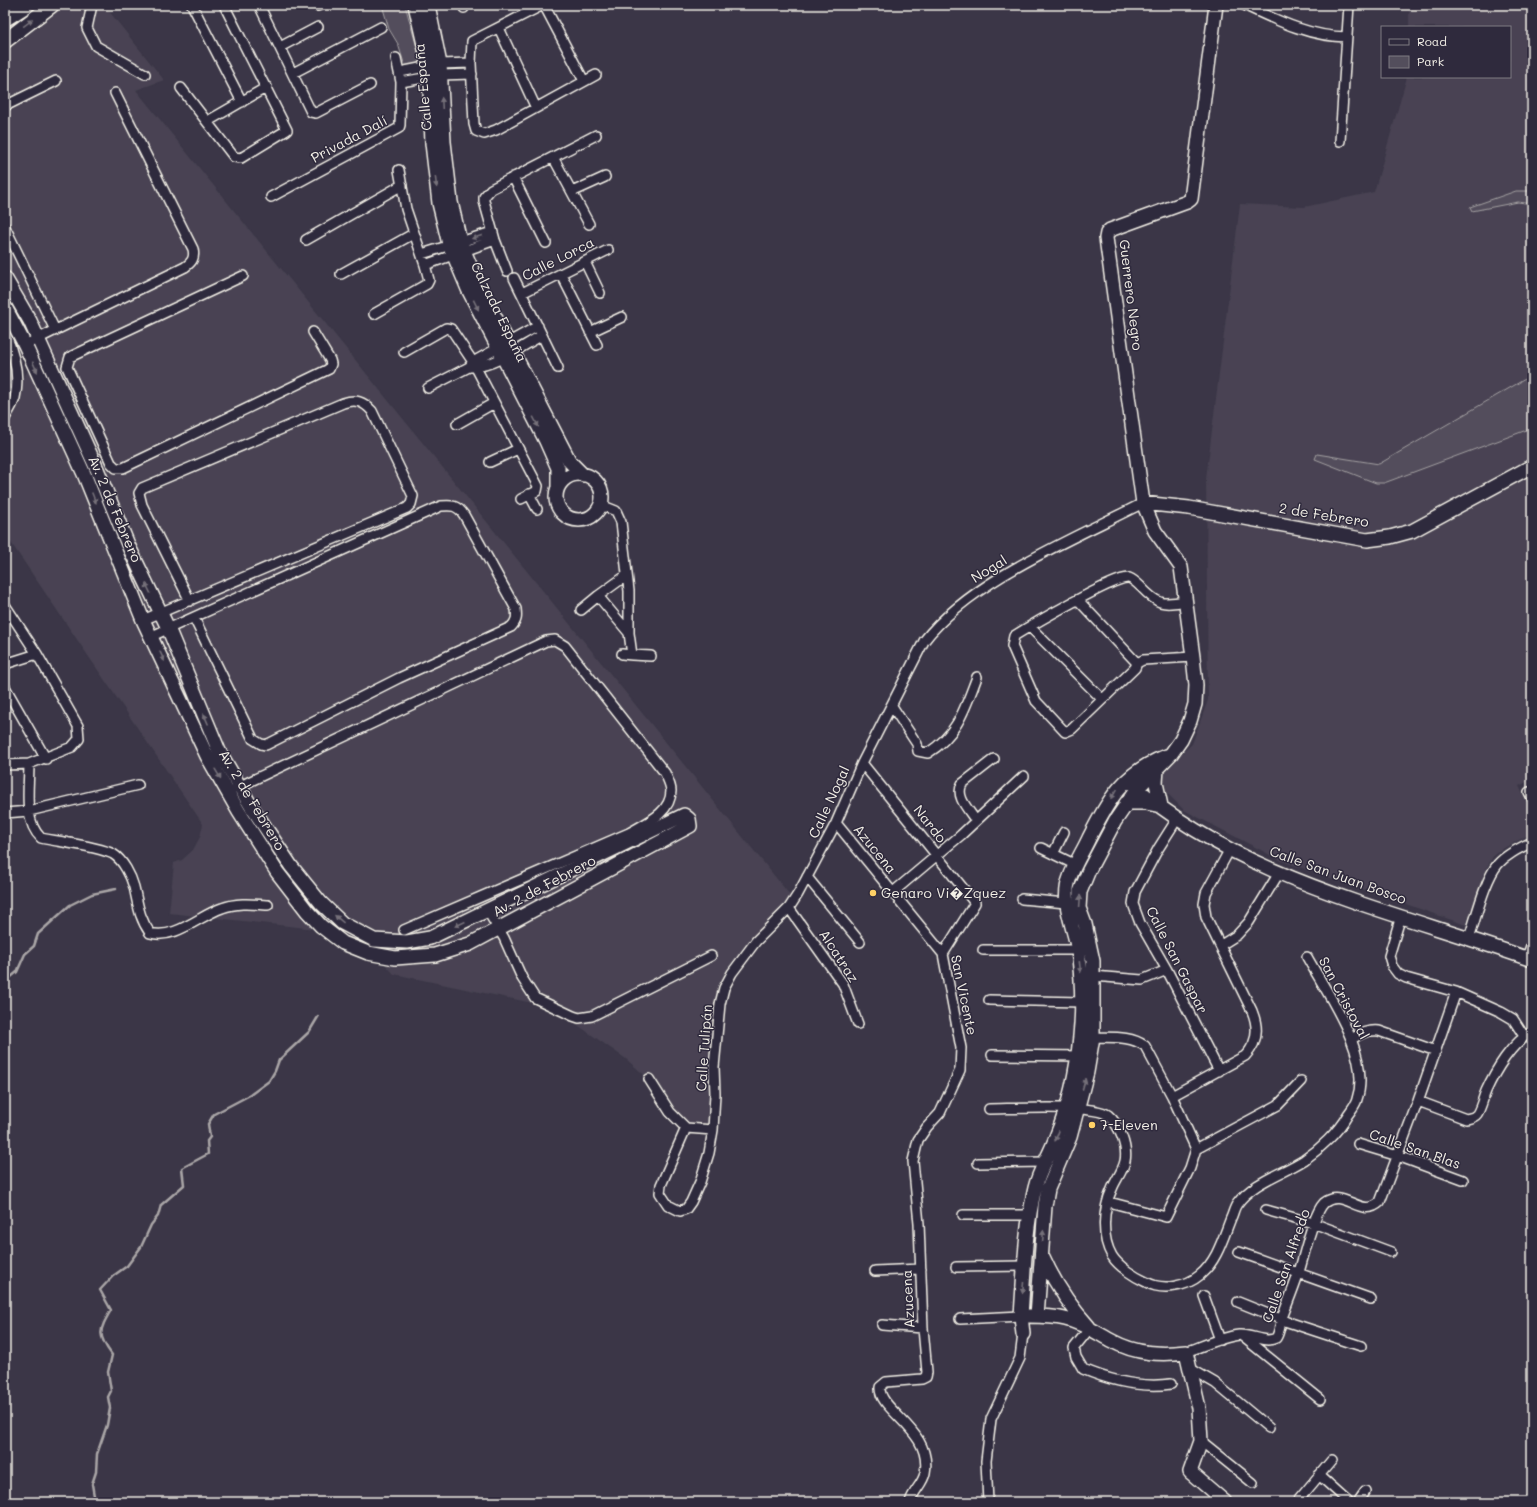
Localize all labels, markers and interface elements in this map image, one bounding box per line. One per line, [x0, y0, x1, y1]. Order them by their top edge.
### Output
one-way arrow [23, 18, 34, 27]
legend [1381, 26, 1511, 78]
text: Road [1417, 33, 1447, 49]
street label: Calle España [409, 43, 436, 131]
text: Park [1417, 53, 1444, 69]
one-way arrow [439, 96, 445, 109]
street label: Privada Dalí [307, 110, 390, 167]
one-way arrow [433, 176, 439, 188]
street label: Calle Lorca [518, 232, 597, 285]
one-way arrow [470, 234, 482, 240]
street label: Guerrero Negro [1115, 238, 1148, 352]
street label: Calzada España [467, 258, 532, 365]
one-way arrow [472, 299, 479, 311]
one-way arrow [32, 362, 38, 373]
one-way arrow [533, 416, 540, 428]
street label: Av. 2 de Febrero [84, 453, 147, 565]
one-way arrow [92, 493, 98, 505]
street label: 2 de Febrero [1278, 498, 1370, 531]
street label: Nogal [967, 550, 1010, 587]
one-way arrow [145, 582, 151, 593]
one-way arrow [159, 651, 165, 662]
one-way arrow [203, 714, 209, 725]
street label: Av. 2 de Febrero [215, 746, 290, 854]
street label: Calle Nogal [803, 762, 854, 841]
one-way arrow [214, 768, 221, 780]
one-way arrow [1110, 789, 1118, 799]
street label: Nardo [910, 801, 951, 847]
street label: Azucena [850, 820, 901, 877]
street label: Calle San Juan Bosco [1267, 841, 1409, 908]
street label: Av. 2 de Febrero [489, 850, 599, 921]
place label: Genaro Vi�Zquez [881, 883, 1006, 902]
marker: Genaro Vi�Zquez [868, 888, 878, 898]
one-way arrow [1076, 895, 1083, 907]
street label: Calle San Gaspar [1142, 903, 1213, 1017]
one-way arrow [334, 915, 344, 924]
one-way arrow [454, 921, 466, 927]
street label: Alcatraz [815, 925, 864, 986]
street label: San Vicente [947, 953, 982, 1037]
street label: San Cristoval [1315, 953, 1374, 1042]
one-way arrow [1076, 961, 1083, 973]
street label: Calle Tulipán [691, 1004, 716, 1092]
one-way arrow [1081, 1078, 1087, 1090]
place label: 7-Eleven [1100, 1115, 1158, 1134]
marker: 7-Eleven [1087, 1120, 1097, 1130]
street label: Calle San Blas [1367, 1124, 1463, 1173]
one-way arrow [1053, 1130, 1059, 1142]
street label: Calle San Alfredo [1257, 1206, 1314, 1325]
one-way arrow [1040, 1229, 1047, 1242]
street label: Azucena [896, 1269, 919, 1329]
one-way arrow [1020, 1282, 1027, 1294]

